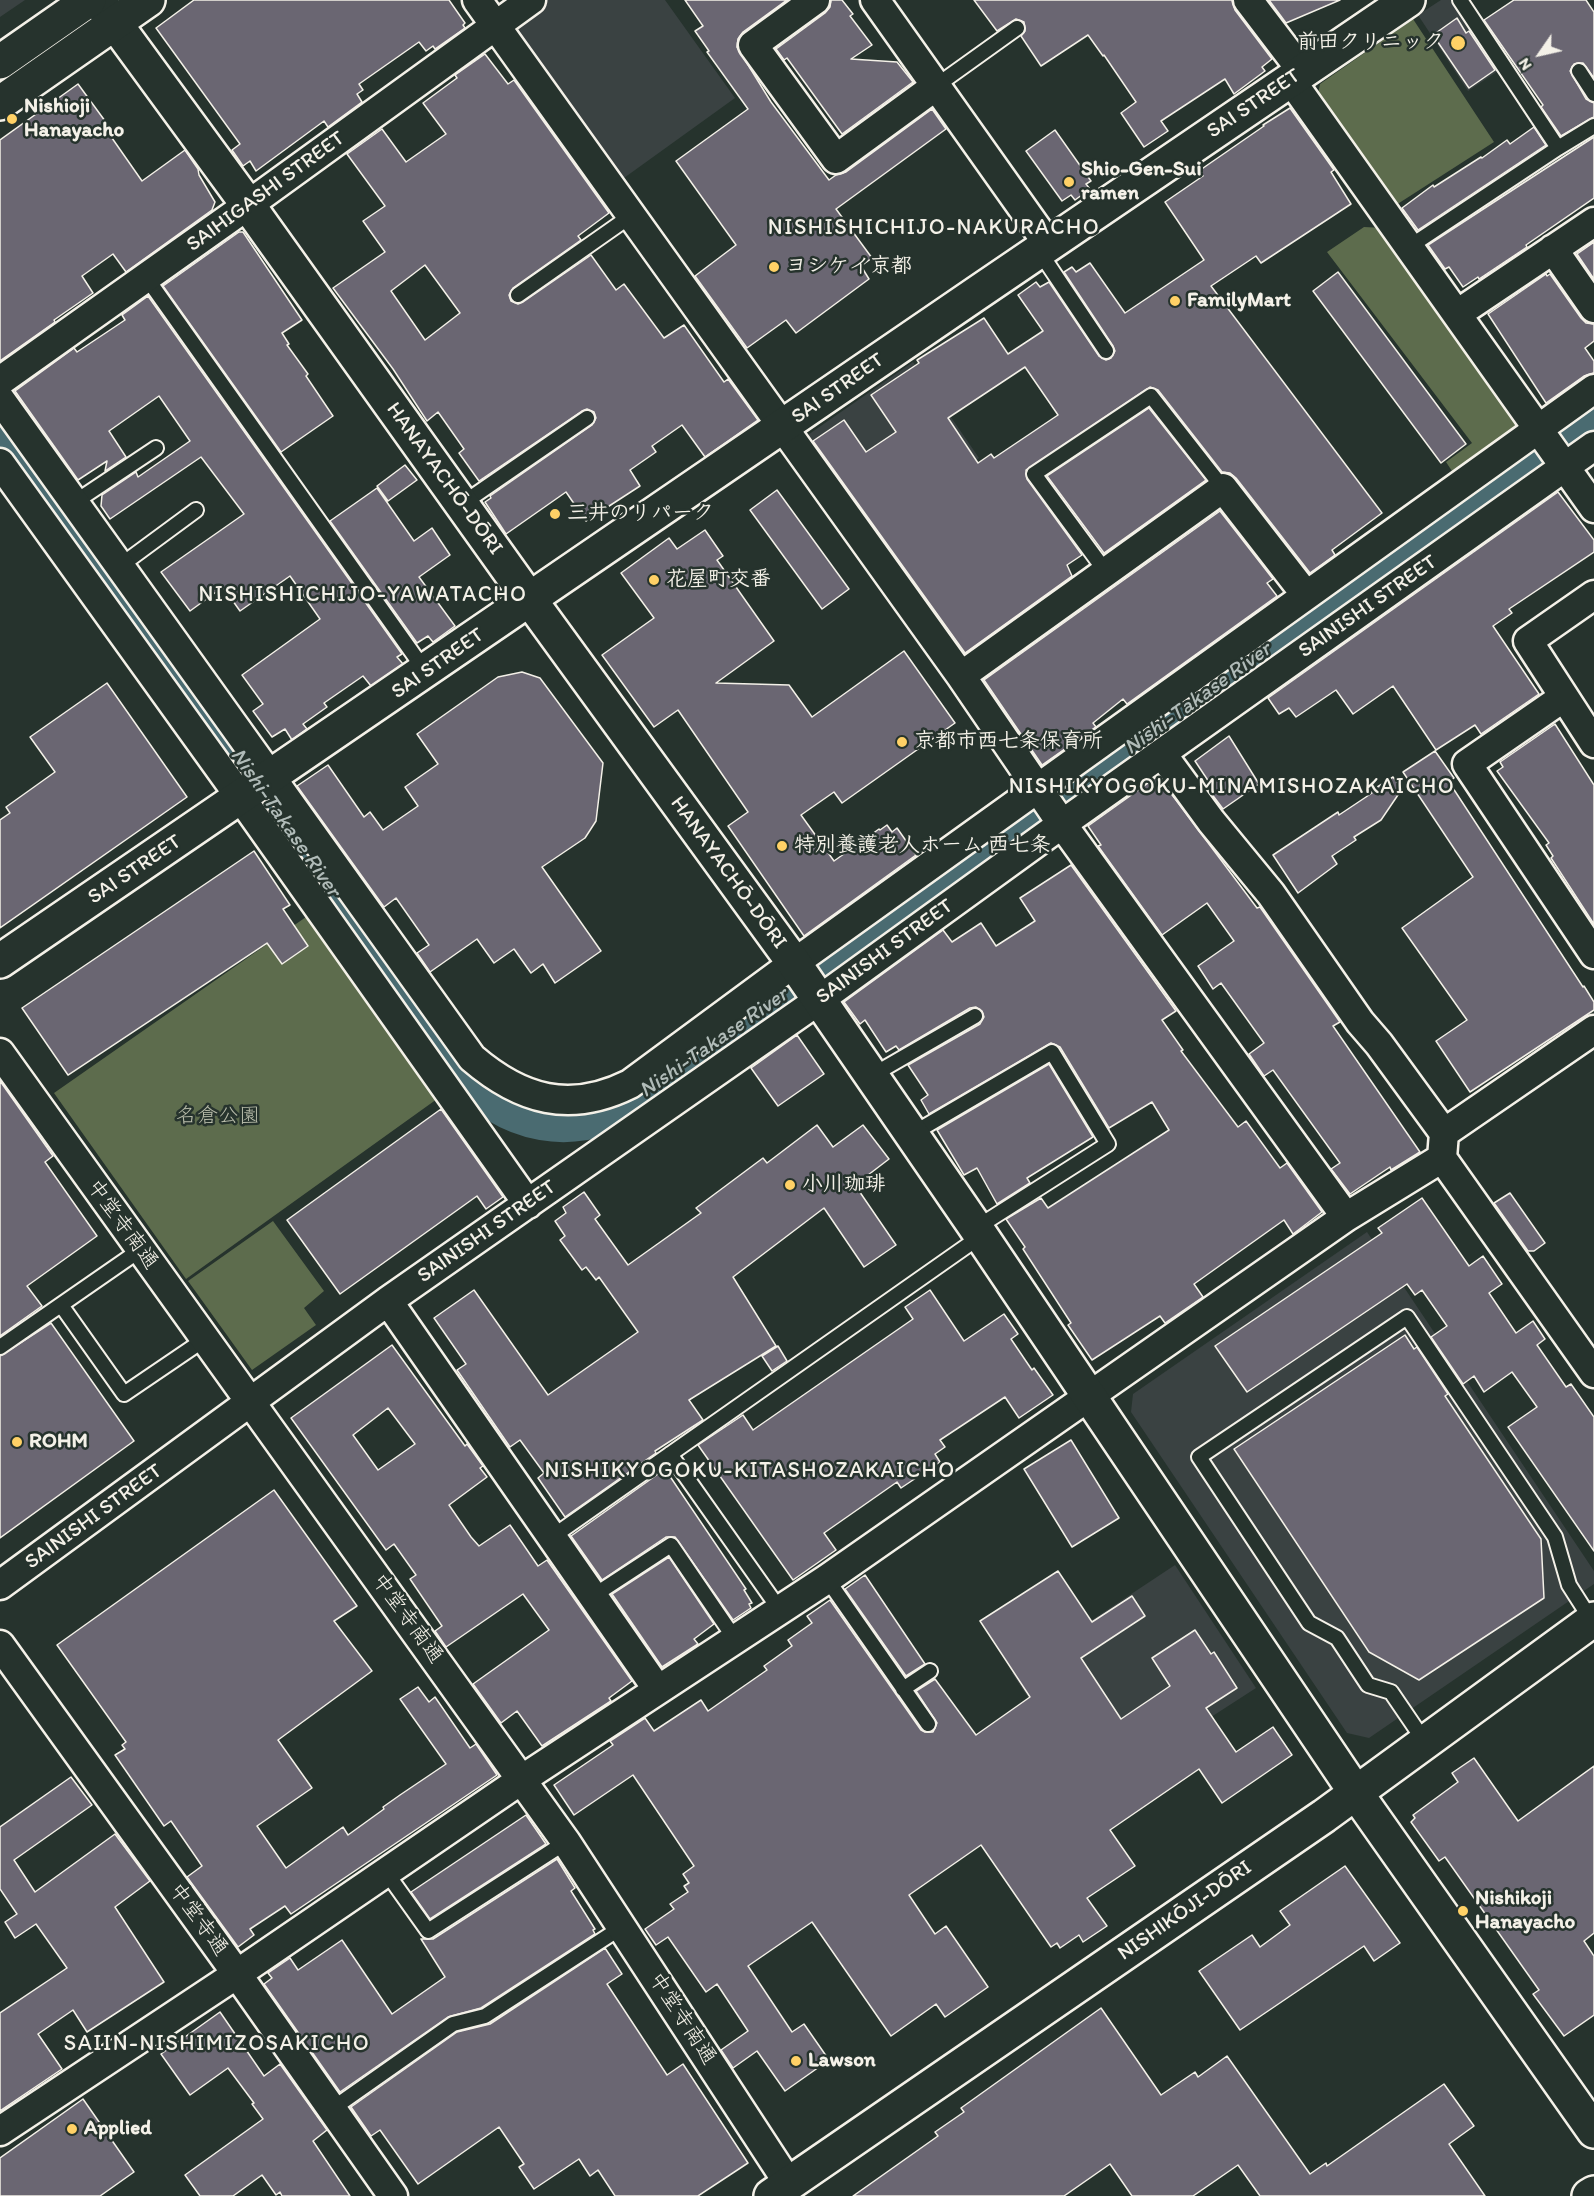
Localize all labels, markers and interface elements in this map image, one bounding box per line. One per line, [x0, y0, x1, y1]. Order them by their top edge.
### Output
north arrow [1510, 24, 1570, 84]
place label: 前田クリニック [1297, 30, 1444, 56]
marker: 前田クリニック [1449, 34, 1467, 52]
text: N [1514, 55, 1536, 74]
street label: SAI STREET [1203, 64, 1305, 144]
place label: Nishioji Hanayacho [24, 94, 124, 144]
marker: Nishioji Hanayacho [5, 112, 19, 126]
street label: SAIHIGASHI STREET [182, 126, 350, 258]
place label: Shio-Gen-Sui ramen [1081, 157, 1202, 207]
marker: Shio-Gen-Sui ramen [1062, 175, 1076, 189]
district label: NISHISHICHIJO-NAKURACHO [769, 215, 1099, 241]
place label: ヨシケイ京都 [786, 254, 912, 280]
marker: ヨシケイ京都 [767, 260, 781, 274]
place label: FamilyMart [1187, 288, 1291, 314]
marker: FamilyMart [1168, 294, 1182, 308]
street label: SAI STREET [787, 348, 889, 430]
street label: HANAYACHŌ-DŌRI [380, 398, 508, 560]
place label: 三井のリパーク [567, 501, 714, 527]
marker: 三井のリパーク [548, 507, 562, 521]
street label: SAINISHI STREET [1294, 550, 1442, 664]
place label: 花屋町交番 [666, 567, 771, 593]
marker: 花屋町交番 [647, 573, 661, 587]
district label: NISHISHICHIJO-YAWATACHO [198, 582, 528, 608]
street label: SAI STREET [387, 623, 489, 705]
water label: Nishi-Takase River [1119, 637, 1277, 761]
place label: 京都市西七条保育所 [914, 729, 1103, 755]
marker: 京都市西七条保育所 [895, 735, 909, 749]
water label: Nishi-Takase River [224, 744, 346, 902]
district label: NISHIKYOGOKU-MINAMISHOZAKAICHO [1011, 774, 1453, 800]
street label: HANAYACHŌ-DŌRI [664, 792, 792, 954]
street label: SAI STREET [84, 830, 186, 910]
place label: 特別養護老人ホーム 西七条 [794, 833, 1051, 859]
marker: 特別養護老人ホーム 西七条 [775, 839, 789, 853]
street label: SAINISHI STREET [812, 894, 958, 1010]
water label: Nishi-Takase River [635, 982, 793, 1104]
park label: 名倉公園 [176, 1104, 260, 1130]
place label: 小川珈琲 [802, 1172, 886, 1198]
street label: 中堂寺南通 [81, 1175, 163, 1275]
street label: SAINISHI STREET [413, 1175, 561, 1289]
marker: 小川珈琲 [783, 1178, 797, 1192]
place label: ROHM [29, 1429, 88, 1455]
marker: ROHM [10, 1435, 24, 1449]
district label: NISHIKYOGOKU-KITASHOZAKAICHO [546, 1458, 954, 1484]
street label: SAINISHI STREET [21, 1459, 167, 1575]
street label: 中堂寺南通 [366, 1569, 448, 1669]
street label: NISHIKŌJI-DŌRI [1113, 1855, 1257, 1967]
street label: 中堂寺通 [163, 1879, 233, 1961]
place label: Nishikoji Hanayacho [1475, 1886, 1575, 1936]
marker: Nishikoji Hanayacho [1456, 1904, 1470, 1918]
street label: 中堂寺南通 [643, 1968, 721, 2070]
district label: SAIIN-NISHIMIZOSAKICHO [66, 2031, 368, 2057]
place label: Lawson [808, 2048, 876, 2074]
marker: Lawson [789, 2054, 803, 2068]
place label: Applied [84, 2116, 152, 2142]
marker: Applied [65, 2122, 79, 2136]

